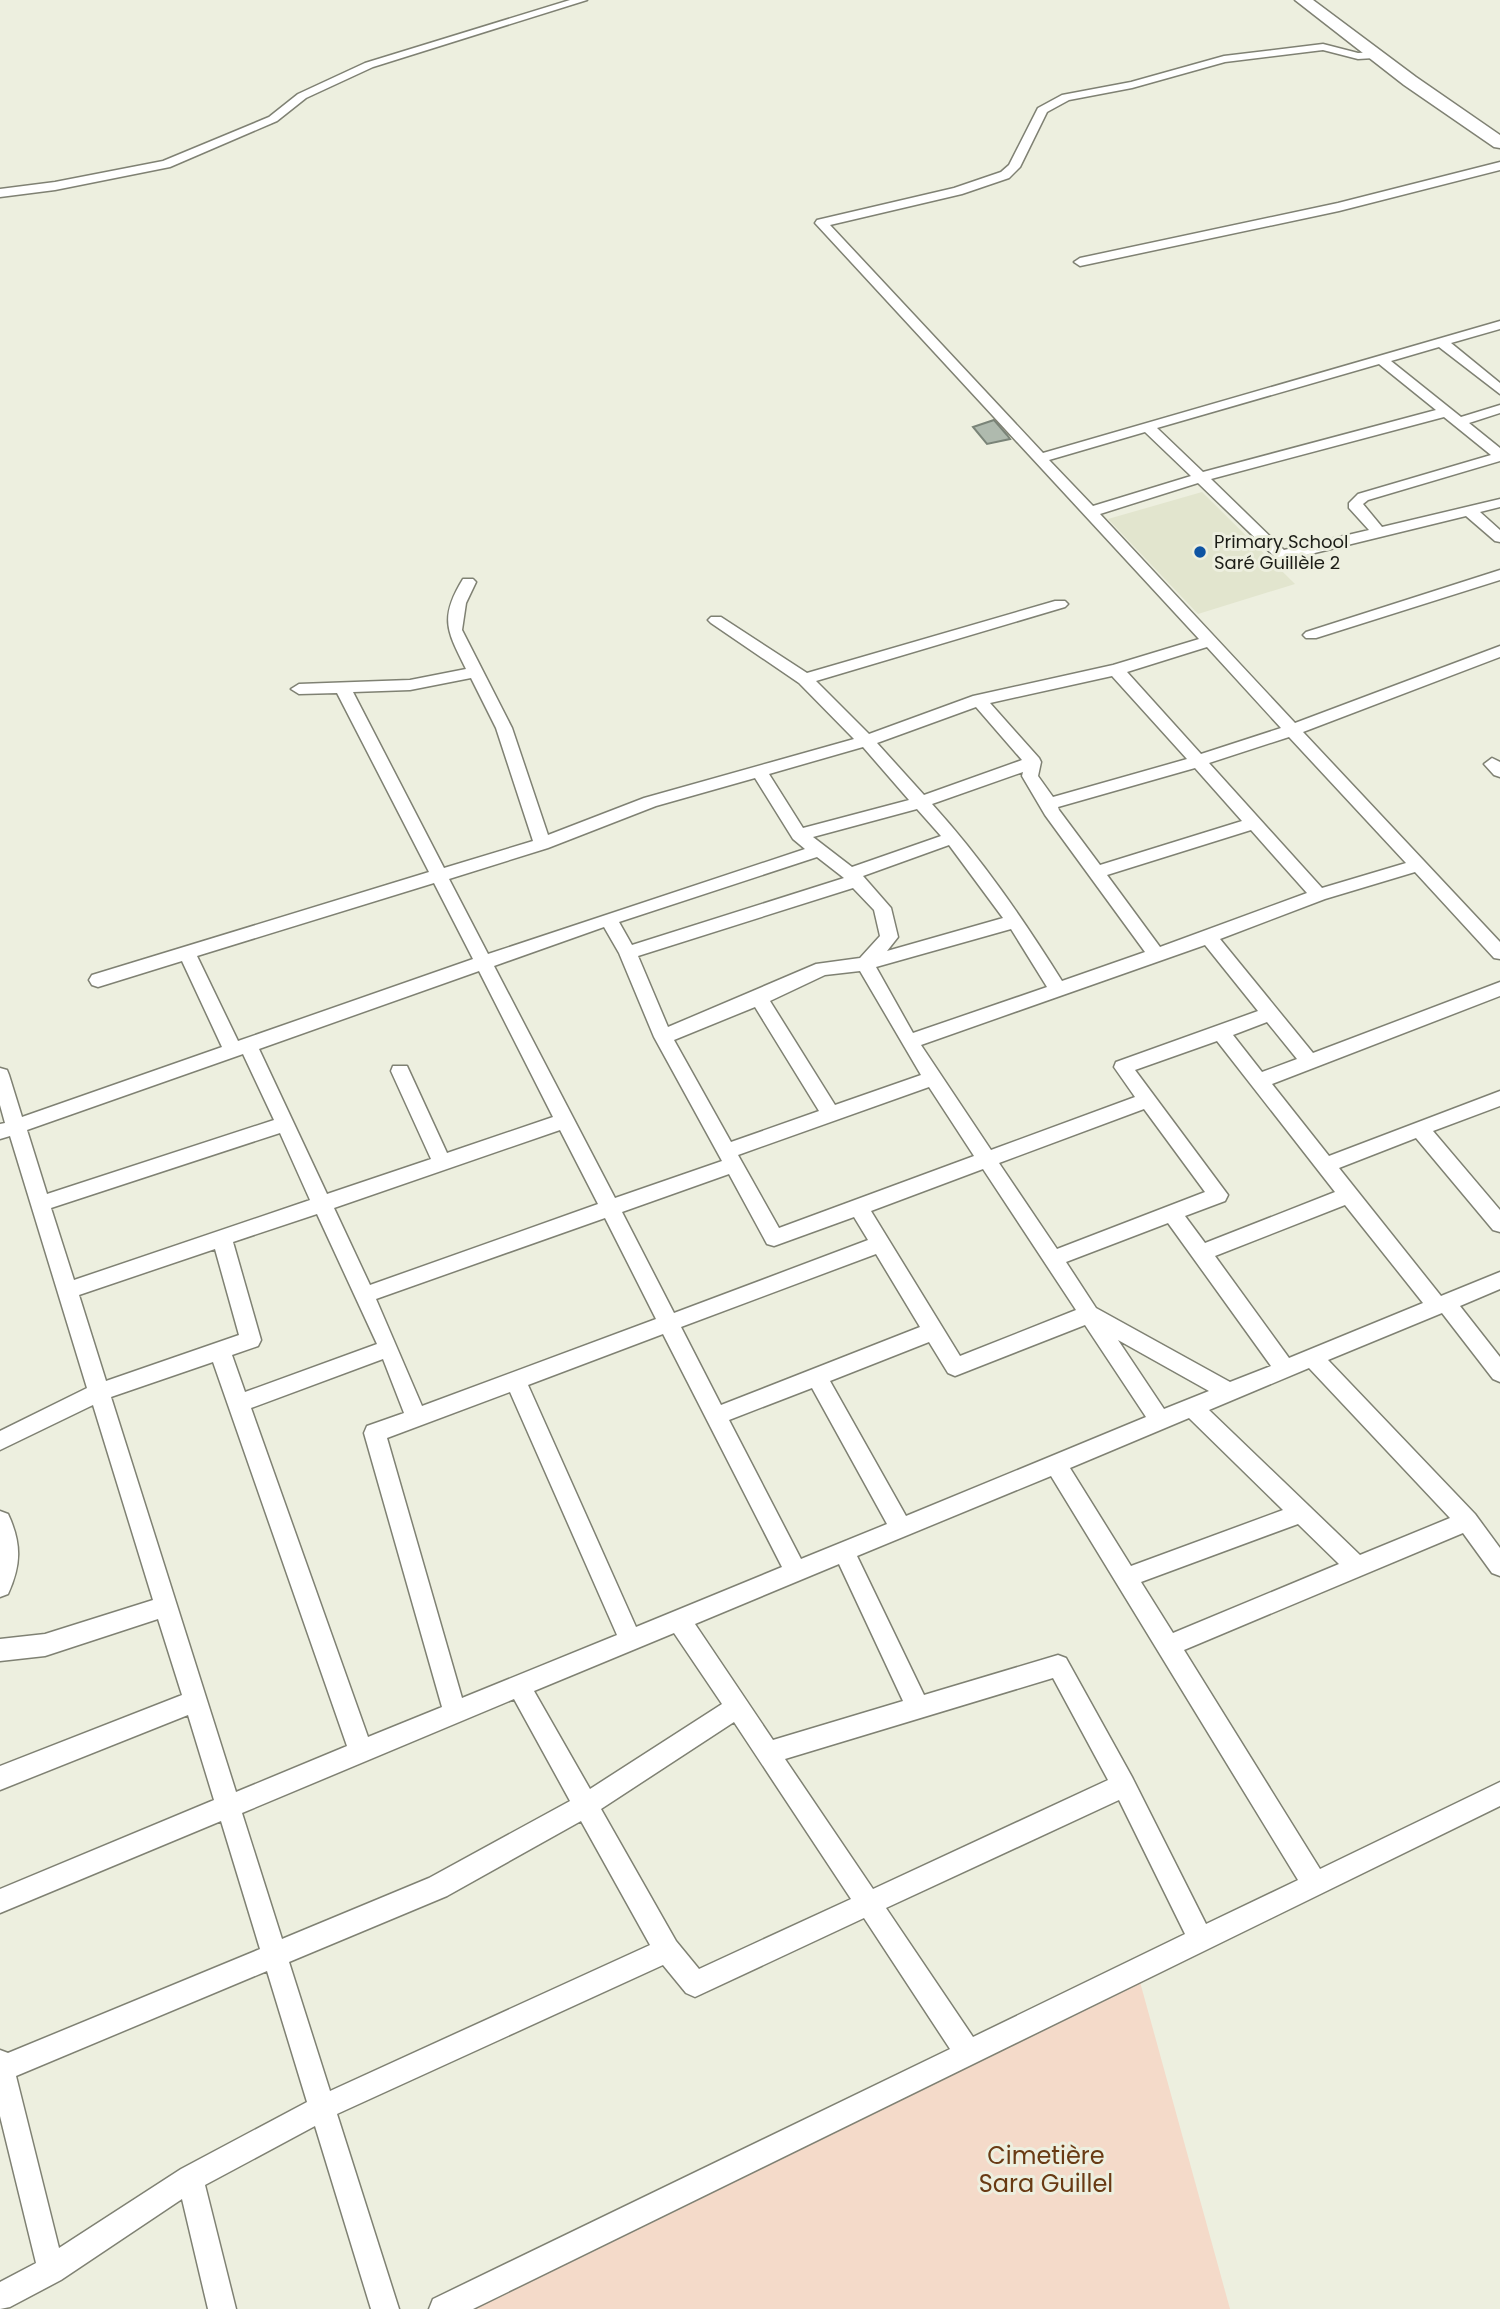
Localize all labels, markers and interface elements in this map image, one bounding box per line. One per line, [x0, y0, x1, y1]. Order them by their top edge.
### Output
place label: Primary School Saré Guillèle 2 [1214, 529, 1348, 575]
marker: Primary School Saré Guillèle 2 [1192, 544, 1208, 560]
park label: Cimetière Sara Guillel [979, 2139, 1113, 2200]

